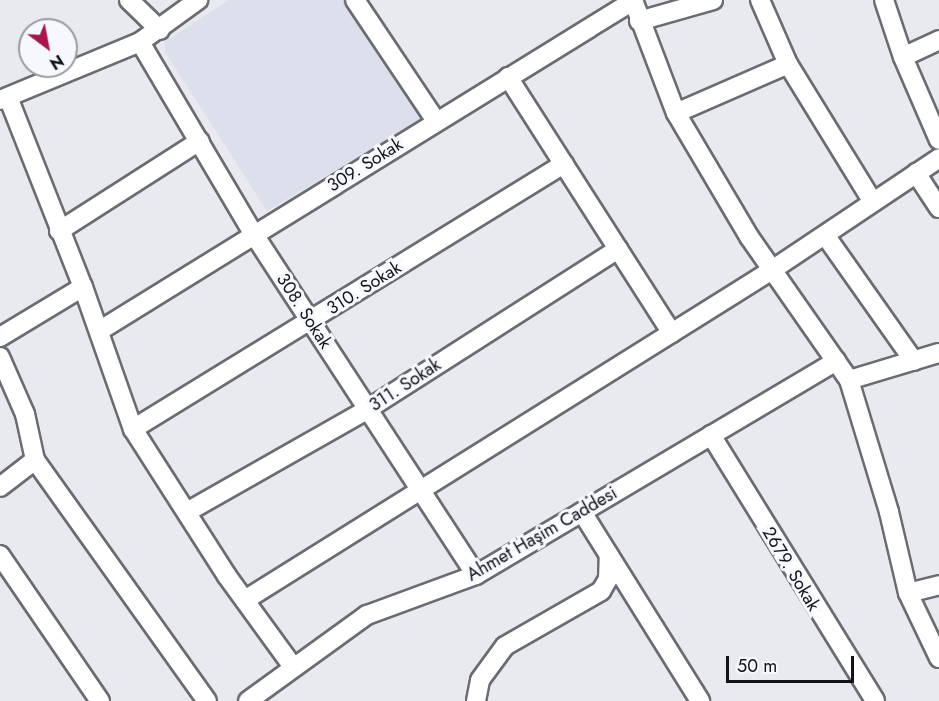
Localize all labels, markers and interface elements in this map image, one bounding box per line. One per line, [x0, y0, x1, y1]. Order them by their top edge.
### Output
north arrow [18, 18, 78, 78]
text: N [45, 49, 68, 75]
street label: 309. Sokak [323, 133, 407, 197]
street label: 310. Sokak [323, 257, 405, 319]
street label: 308. Sokak [272, 269, 336, 353]
street label: 311. Sokak [365, 354, 445, 416]
street label: Ahmet Haşim Caddesi [463, 482, 621, 586]
street label: 2679. Sokak [757, 523, 825, 615]
scale bar [729, 644, 856, 682]
text: 50 m [737, 653, 777, 679]

